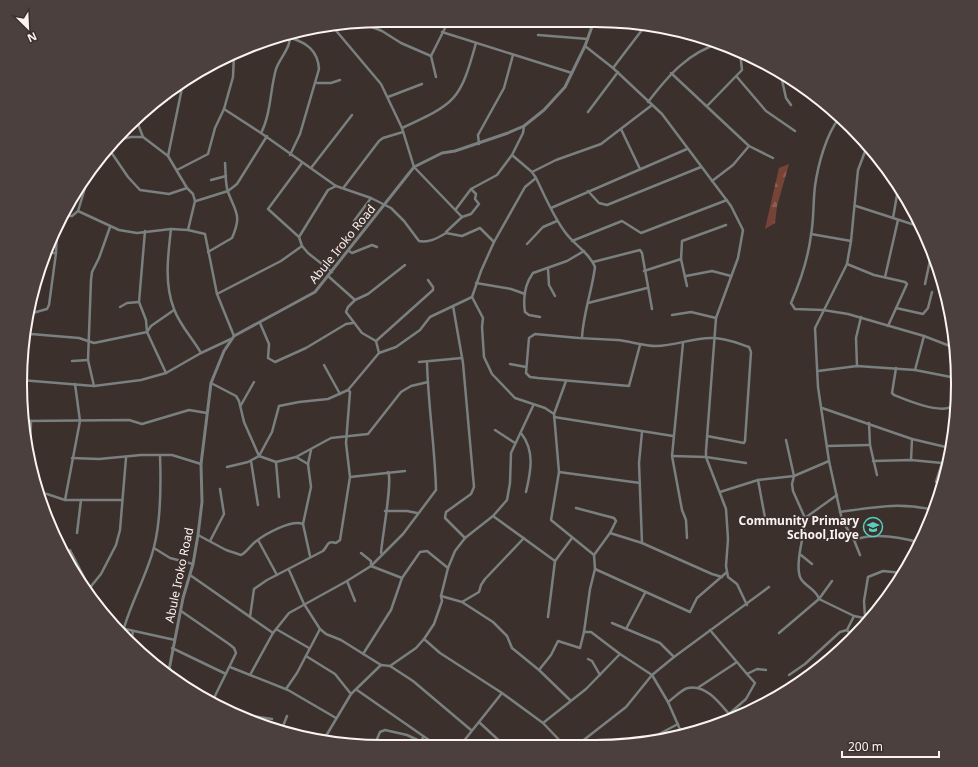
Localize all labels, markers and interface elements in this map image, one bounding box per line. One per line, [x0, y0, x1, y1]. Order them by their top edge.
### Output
north arrow [8, 8, 48, 48]
text: N [25, 29, 39, 46]
street label: Abule Iroko Road [305, 201, 379, 287]
place label: Community Primary School,Iloye [739, 512, 859, 543]
school or university icon: Community Primary School,Iloye [862, 516, 884, 538]
street label: Abule Iroko Road [161, 526, 197, 624]
scale bar [842, 733, 939, 759]
text: 200 m [848, 738, 883, 755]

